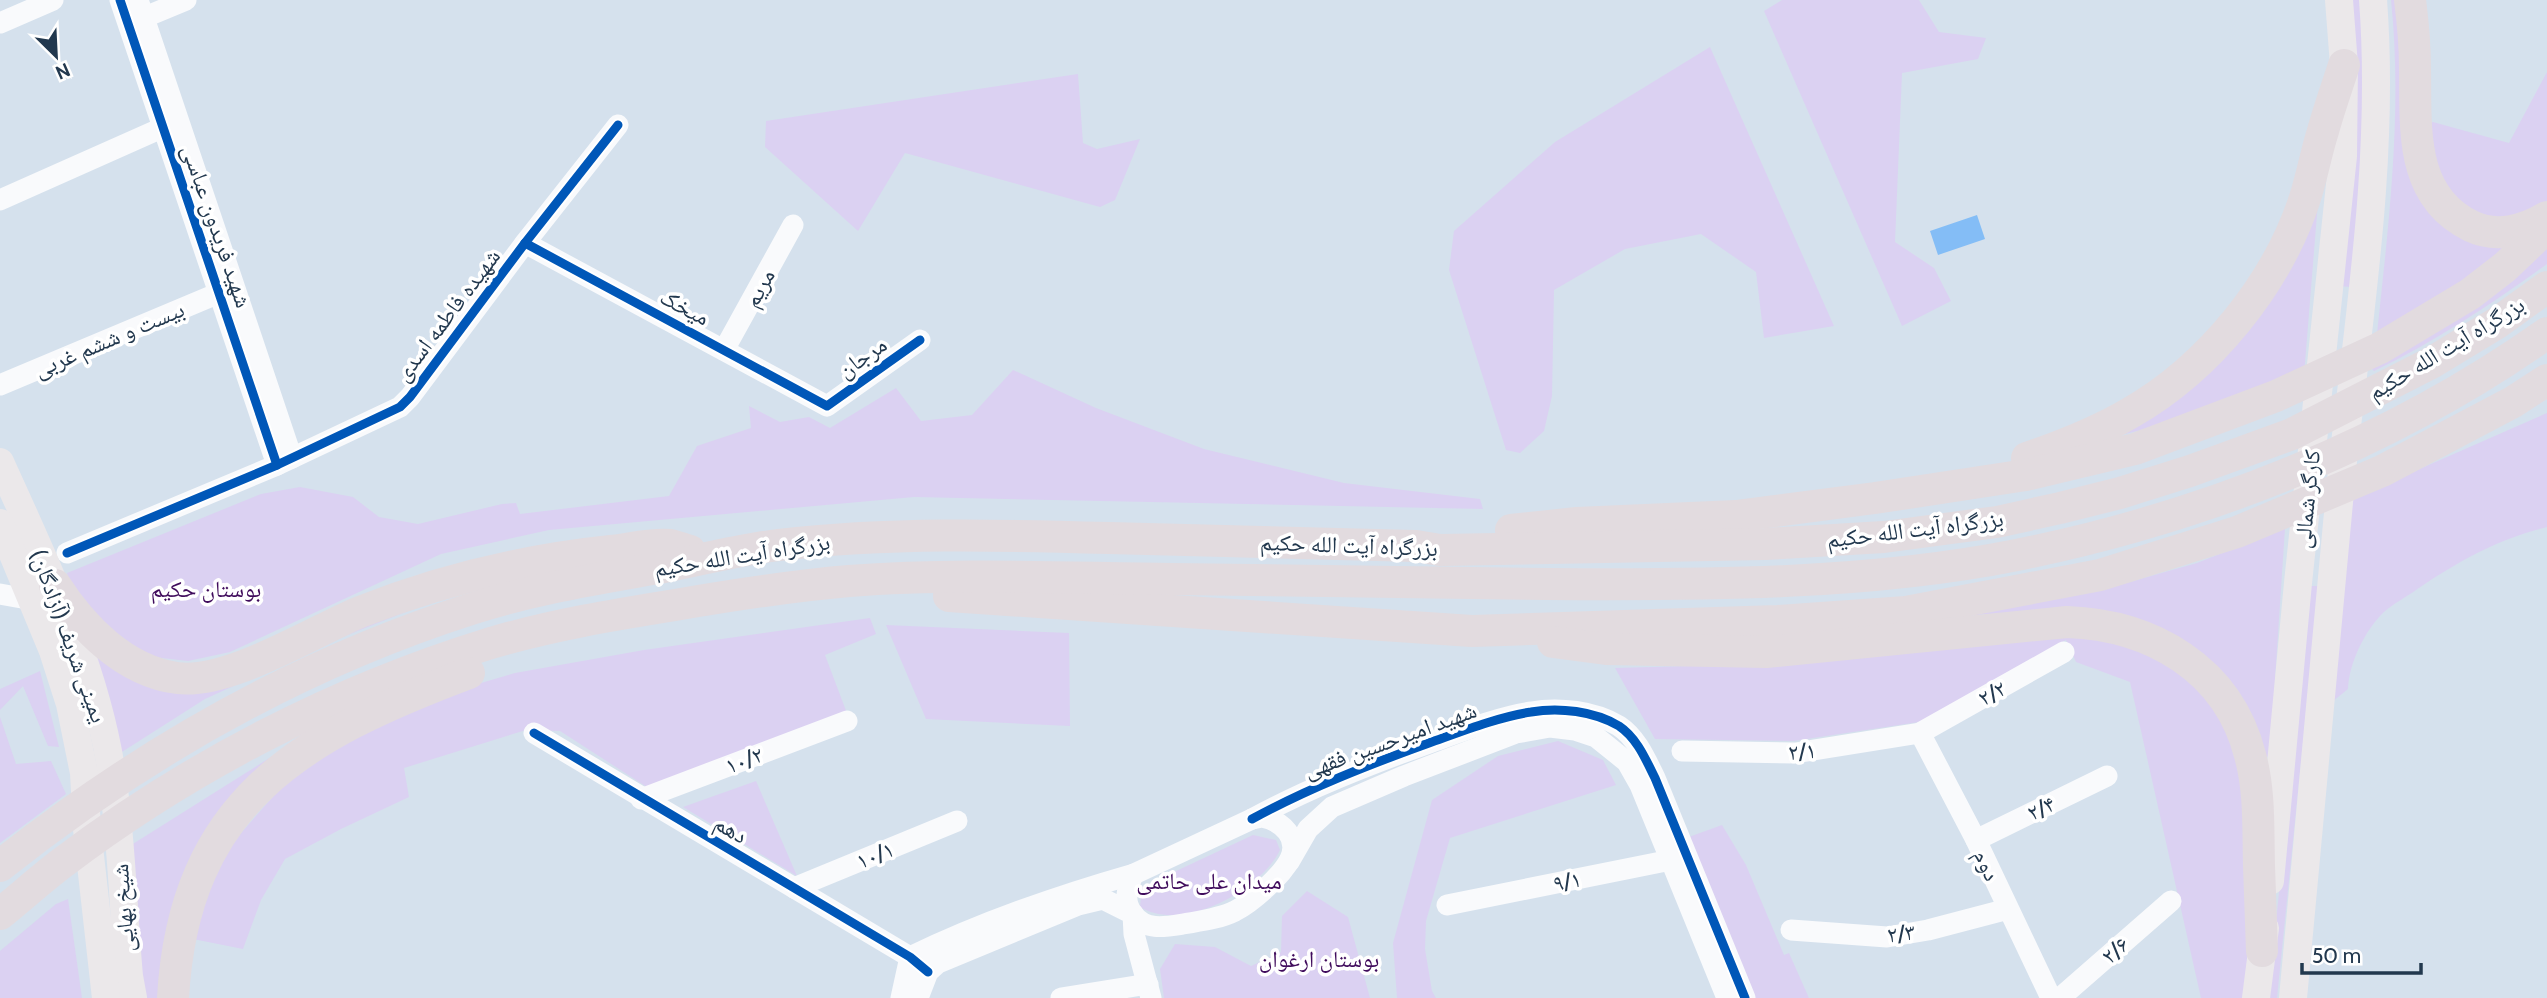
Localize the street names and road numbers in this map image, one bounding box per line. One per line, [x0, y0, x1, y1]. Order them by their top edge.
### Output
street label: شهید فریدون عباسی [176, 141, 258, 311]
street label: شهیده فاطمه اسدی [388, 243, 506, 387]
street label: مریم [737, 264, 783, 313]
street label: میخک [655, 282, 715, 332]
street label: بزرگراه آیت الله حکیم [2363, 290, 2530, 408]
street label: بیست و ششم غربی [30, 295, 189, 385]
street label: مرجان [832, 330, 892, 384]
street label: کارگر شمالی [2288, 448, 2326, 550]
street label: بزرگراه آیت الله حکیم [1825, 504, 2005, 556]
street label: بزرگراه آیت الله حکیم [652, 527, 832, 585]
street label: بزرگراه آیت الله حکیم [1260, 528, 1438, 564]
street label: یمینی شریف (آزادگان) [25, 546, 113, 726]
street label: ۲/۲ [1973, 674, 2011, 712]
street label: شهید امیرحسین فقهی [1300, 696, 1480, 784]
street label: ۲/۱ [1787, 736, 1817, 766]
street label: ۱۰/۲ [721, 740, 767, 780]
street label: ۲/۴ [2022, 789, 2060, 827]
street label: دهم [709, 809, 752, 851]
street label: ۱۰/۱ [852, 835, 898, 875]
street label: دوم [1966, 845, 2006, 886]
street label: شیخ بهایی [106, 863, 141, 953]
street label: ۹/۱ [1551, 865, 1583, 897]
street label: ۲/۳ [1885, 917, 1917, 949]
street label: ۲/۶ [2095, 930, 2135, 970]

